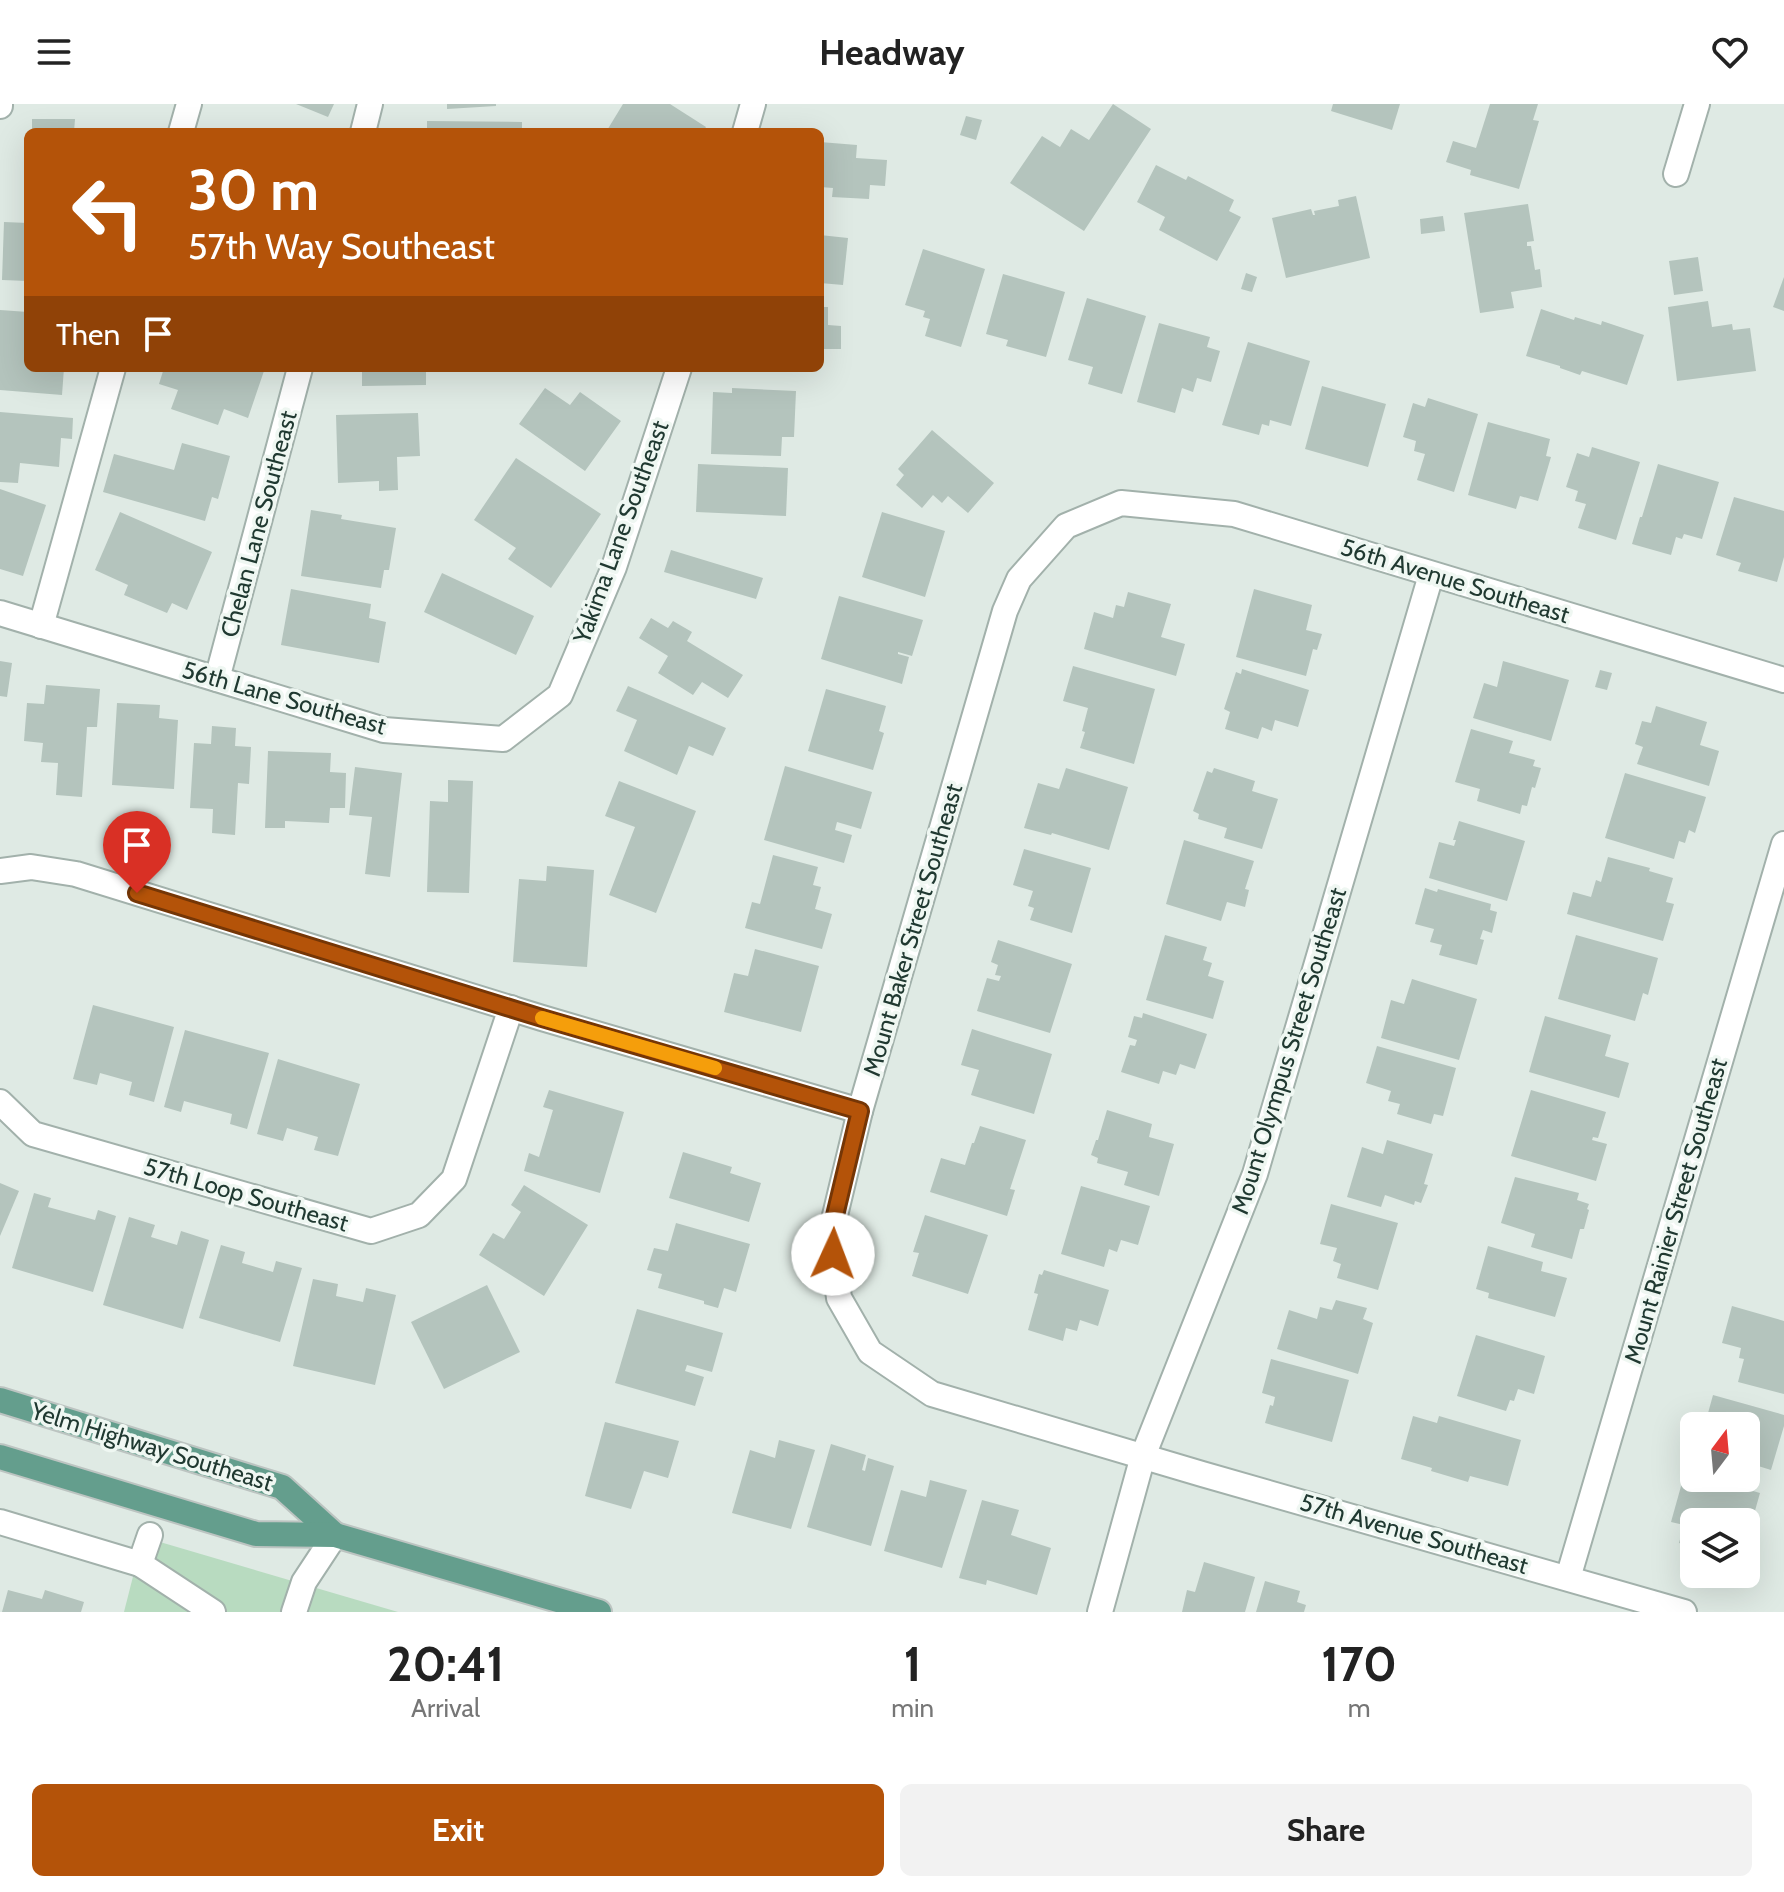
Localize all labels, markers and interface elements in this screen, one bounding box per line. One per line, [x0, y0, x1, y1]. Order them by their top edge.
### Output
icon: menu [32, 30, 76, 74]
text: Headway [819, 30, 965, 74]
icon: heart [1708, 30, 1752, 74]
text: 30 m [188, 156, 319, 224]
icon: left [56, 160, 160, 264]
text: 57th Way Southeast [188, 224, 495, 268]
icon: arrive [136, 312, 180, 356]
text: Then [56, 316, 120, 353]
street label: Chelan Lane Southeast [214, 407, 303, 640]
street label: Yakima Lane Southeast [566, 417, 674, 648]
street label: 56th Avenue Southeast [1337, 532, 1573, 629]
street label: 56th Lane Southeast [179, 655, 389, 740]
street label: Mount Baker Street Southeast [857, 780, 968, 1079]
pin [103, 811, 171, 893]
icon: arrive [115, 823, 159, 867]
street label: Mount Olympus Street Southeast [1225, 884, 1352, 1218]
street label: Mount Rainier Street Southeast [1618, 1055, 1733, 1367]
street label: 57th Loop Southeast [141, 1151, 352, 1238]
position arrow [791, 1212, 875, 1296]
street label: Yelm Highway Southeast [27, 1396, 276, 1497]
north arrow [1680, 1412, 1760, 1492]
map controls [1680, 1412, 1760, 1588]
street label: 57th Avenue Southeast [1297, 1487, 1531, 1580]
button: layers [1680, 1508, 1760, 1588]
text: 20:41 [387, 1635, 504, 1693]
text: 1 [904, 1635, 922, 1693]
text: 170 [1321, 1635, 1397, 1693]
text: Arrival [411, 1692, 480, 1724]
text: min [891, 1692, 934, 1724]
text: m [1348, 1692, 1370, 1724]
button: Exit [32, 1784, 884, 1876]
button: Share [900, 1784, 1752, 1876]

